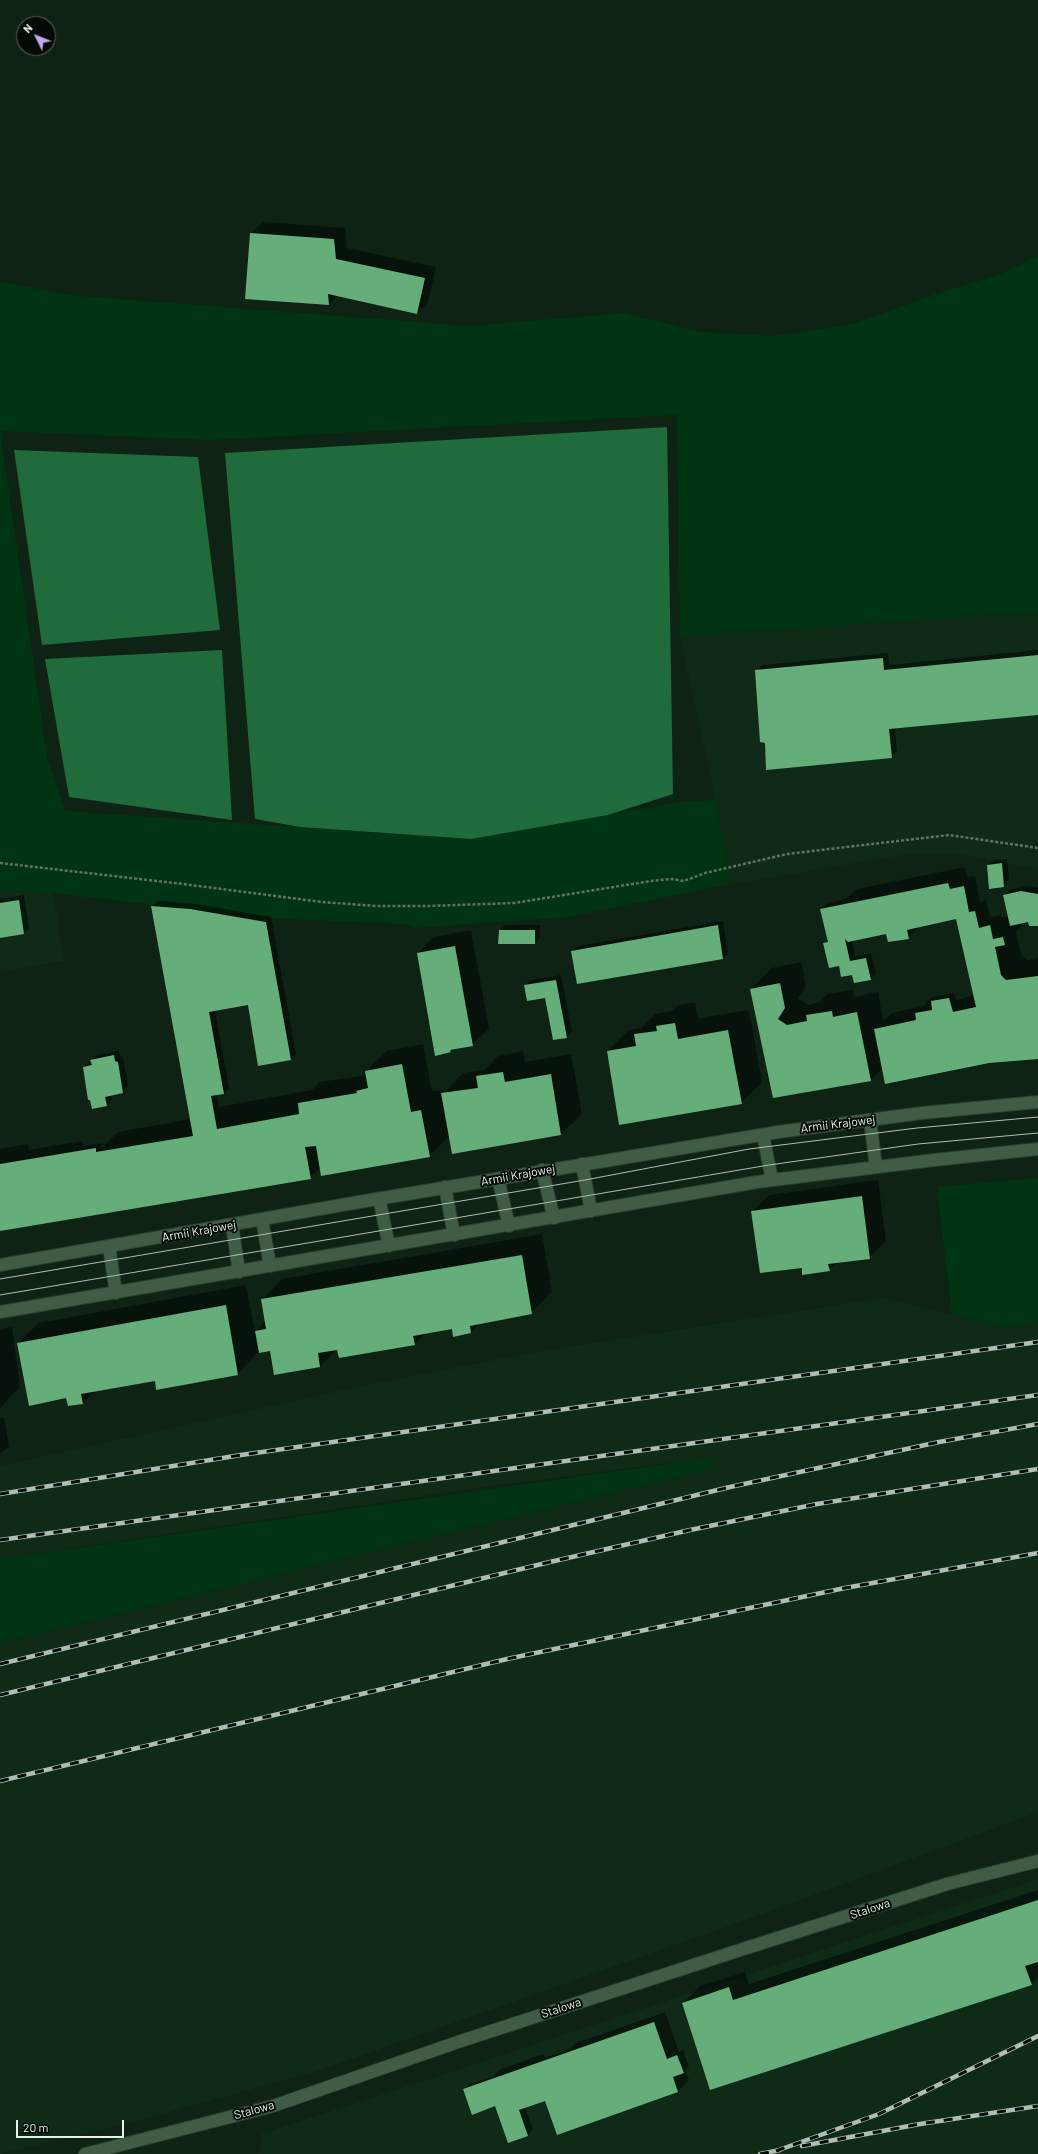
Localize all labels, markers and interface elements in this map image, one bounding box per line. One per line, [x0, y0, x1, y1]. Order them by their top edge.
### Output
north arrow [16, 16, 56, 56]
text: N [20, 21, 35, 35]
street label: Armii Krajowej [800, 1112, 876, 1136]
street label: Armii Krajowej [480, 1161, 556, 1189]
street label: Armii Krajowej [161, 1217, 237, 1245]
street label: Stalowa [848, 1896, 892, 1922]
street label: Stalowa [539, 1995, 583, 2021]
street label: Stalowa [232, 2098, 276, 2122]
scale bar [18, 2112, 126, 2138]
text: 20 m [23, 2120, 49, 2134]

